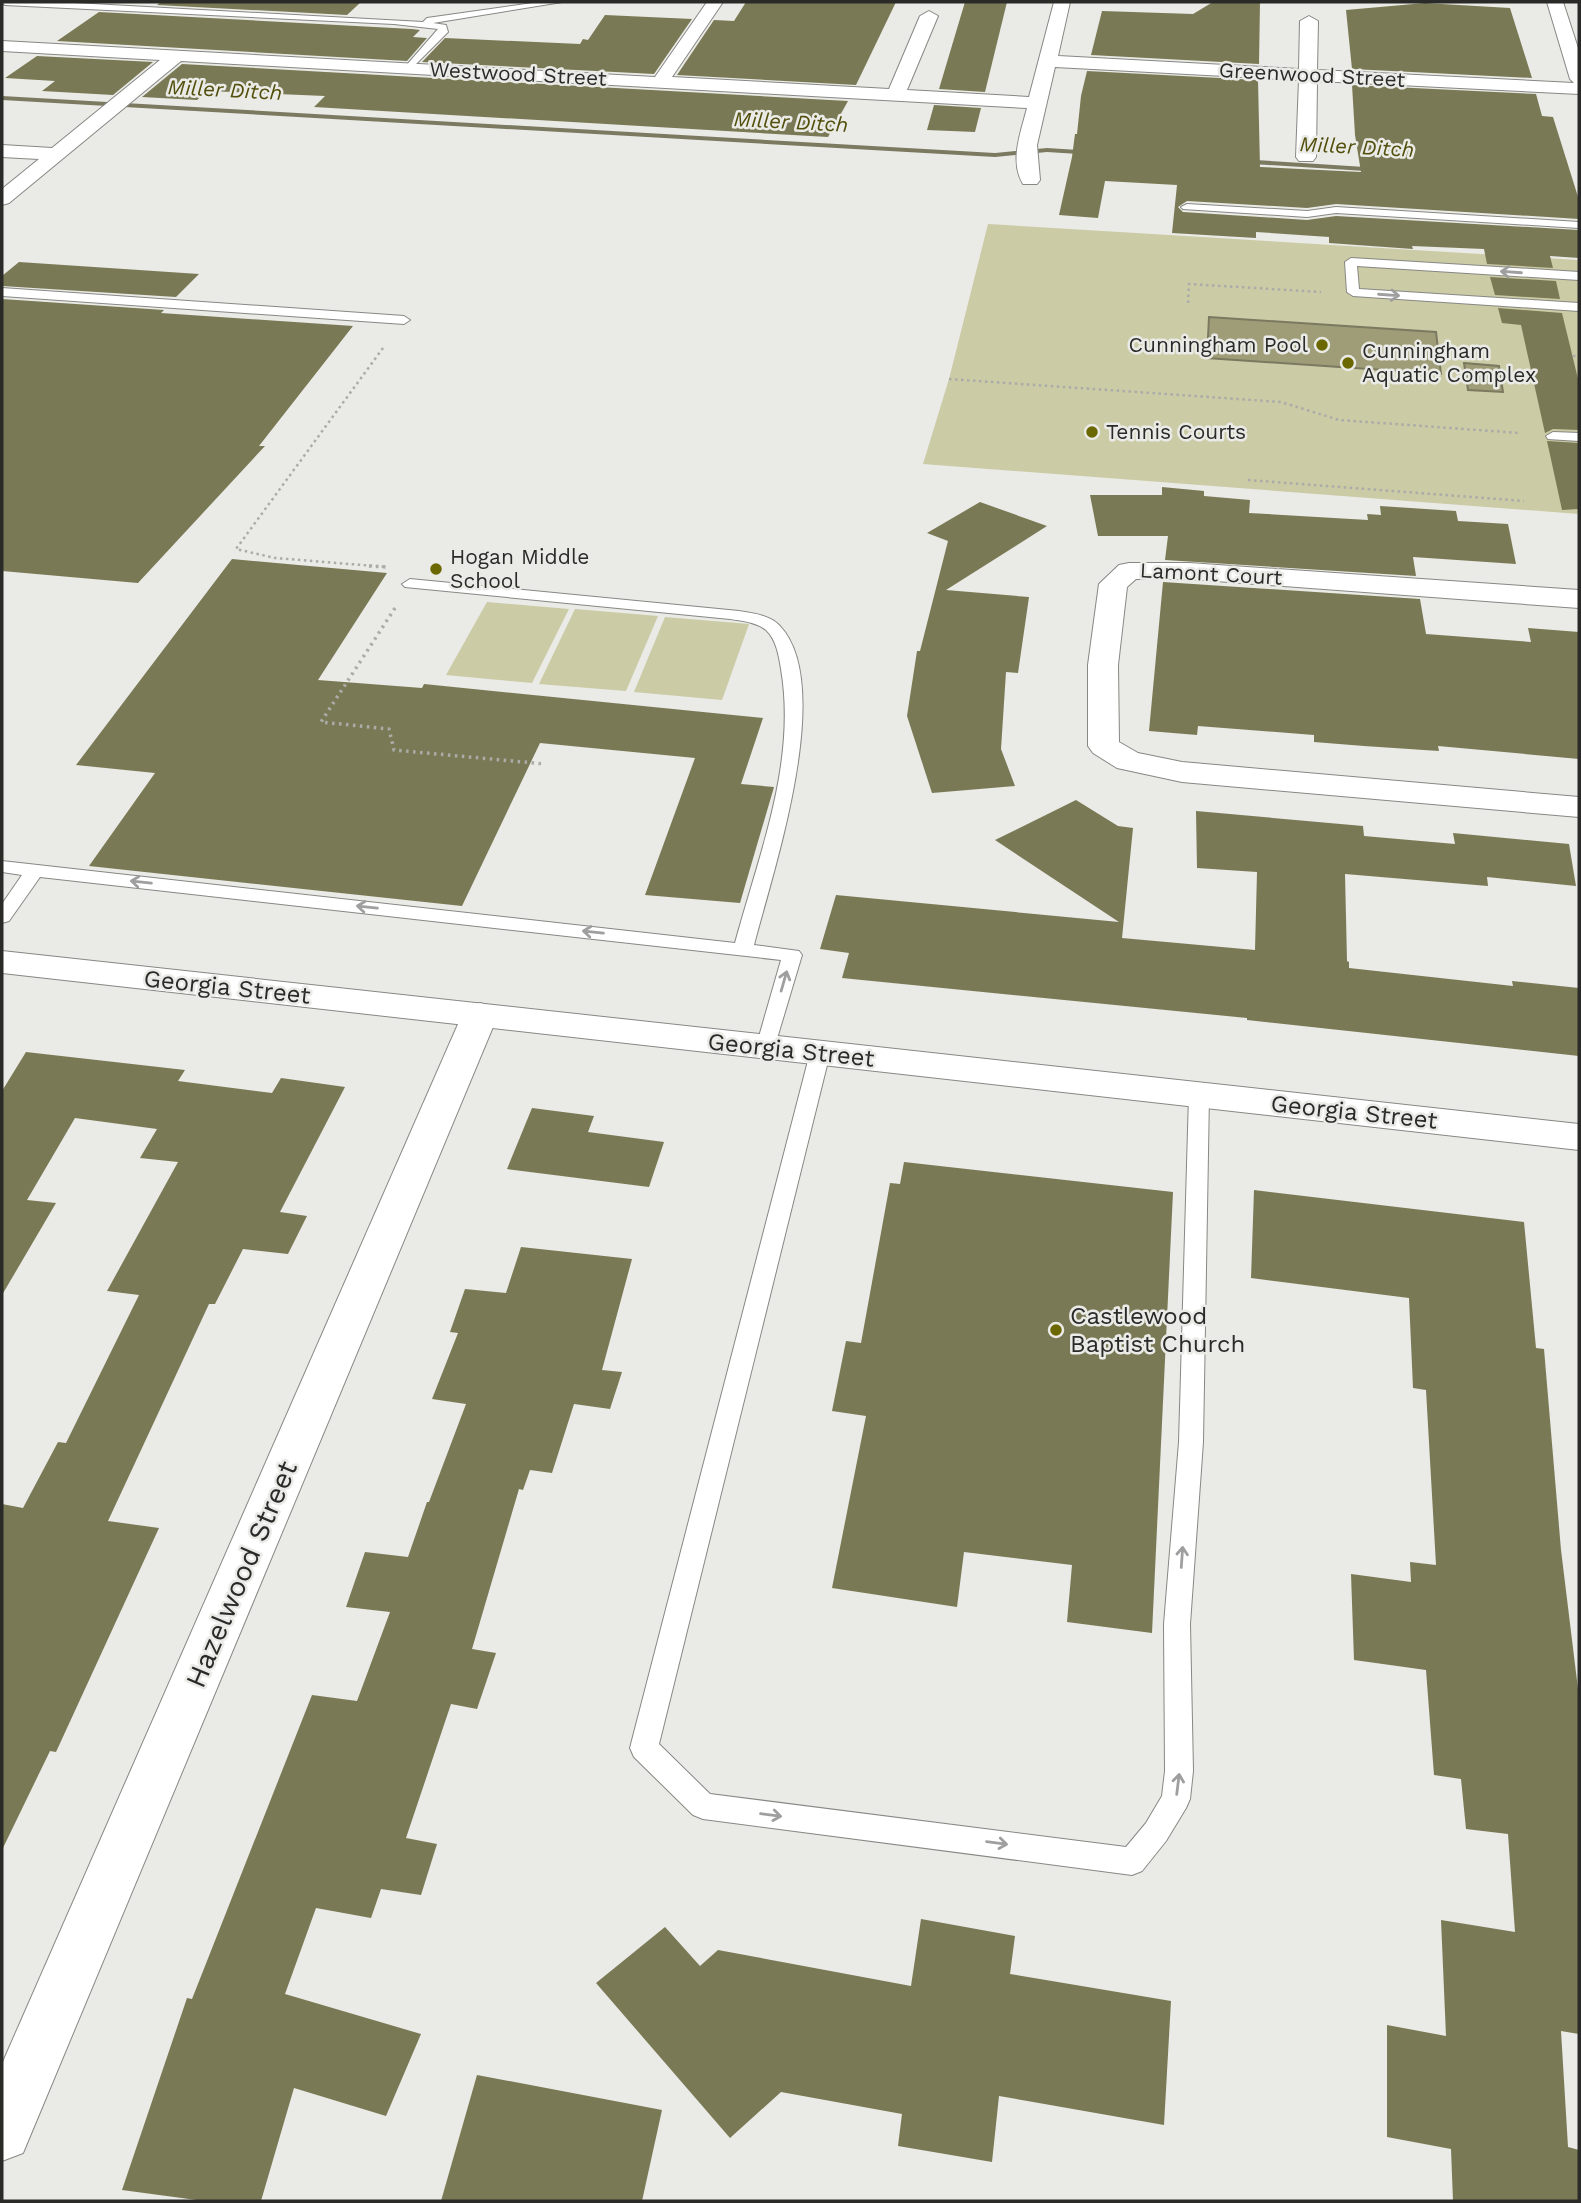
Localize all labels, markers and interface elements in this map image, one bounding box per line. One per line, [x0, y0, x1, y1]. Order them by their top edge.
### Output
street label: Westwood Street [429, 56, 607, 91]
street label: Greenwood Street [1218, 57, 1406, 92]
water label: Miller Ditch [167, 74, 283, 105]
water label: Miller Ditch [733, 106, 849, 137]
water label: Miller Ditch [1299, 131, 1415, 162]
one-way arrow [1500, 265, 1523, 278]
one-way arrow [1378, 289, 1400, 302]
place label: Cunningham Pool [1129, 332, 1309, 357]
marker: Cunningham Pool [1314, 337, 1330, 353]
place label: Cunningham Aquatic Complex [1362, 338, 1536, 387]
marker: Cunningham Aquatic Complex [1340, 355, 1356, 371]
place label: Tennis Courts [1106, 419, 1246, 444]
marker: Tennis Courts [1084, 424, 1100, 440]
place label: Hogan Middle School [450, 544, 589, 593]
street label: Lamont Court [1139, 557, 1283, 590]
marker: Hogan Middle School [428, 561, 444, 577]
one-way arrow [130, 875, 153, 888]
one-way arrow [356, 901, 379, 914]
one-way arrow [582, 926, 605, 939]
street label: Georgia Street [142, 964, 312, 1010]
one-way arrow [779, 970, 792, 992]
street label: Georgia Street [706, 1027, 876, 1073]
street label: Georgia Street [1269, 1089, 1439, 1135]
place label: Castlewood Baptist Church [1070, 1302, 1245, 1358]
marker: Castlewood Baptist Church [1048, 1322, 1064, 1338]
street label: Hazelwood Street [179, 1456, 304, 1693]
one-way arrow [1176, 1545, 1189, 1568]
one-way arrow [1171, 1773, 1184, 1796]
one-way arrow [759, 1808, 782, 1821]
one-way arrow [985, 1837, 1008, 1850]

